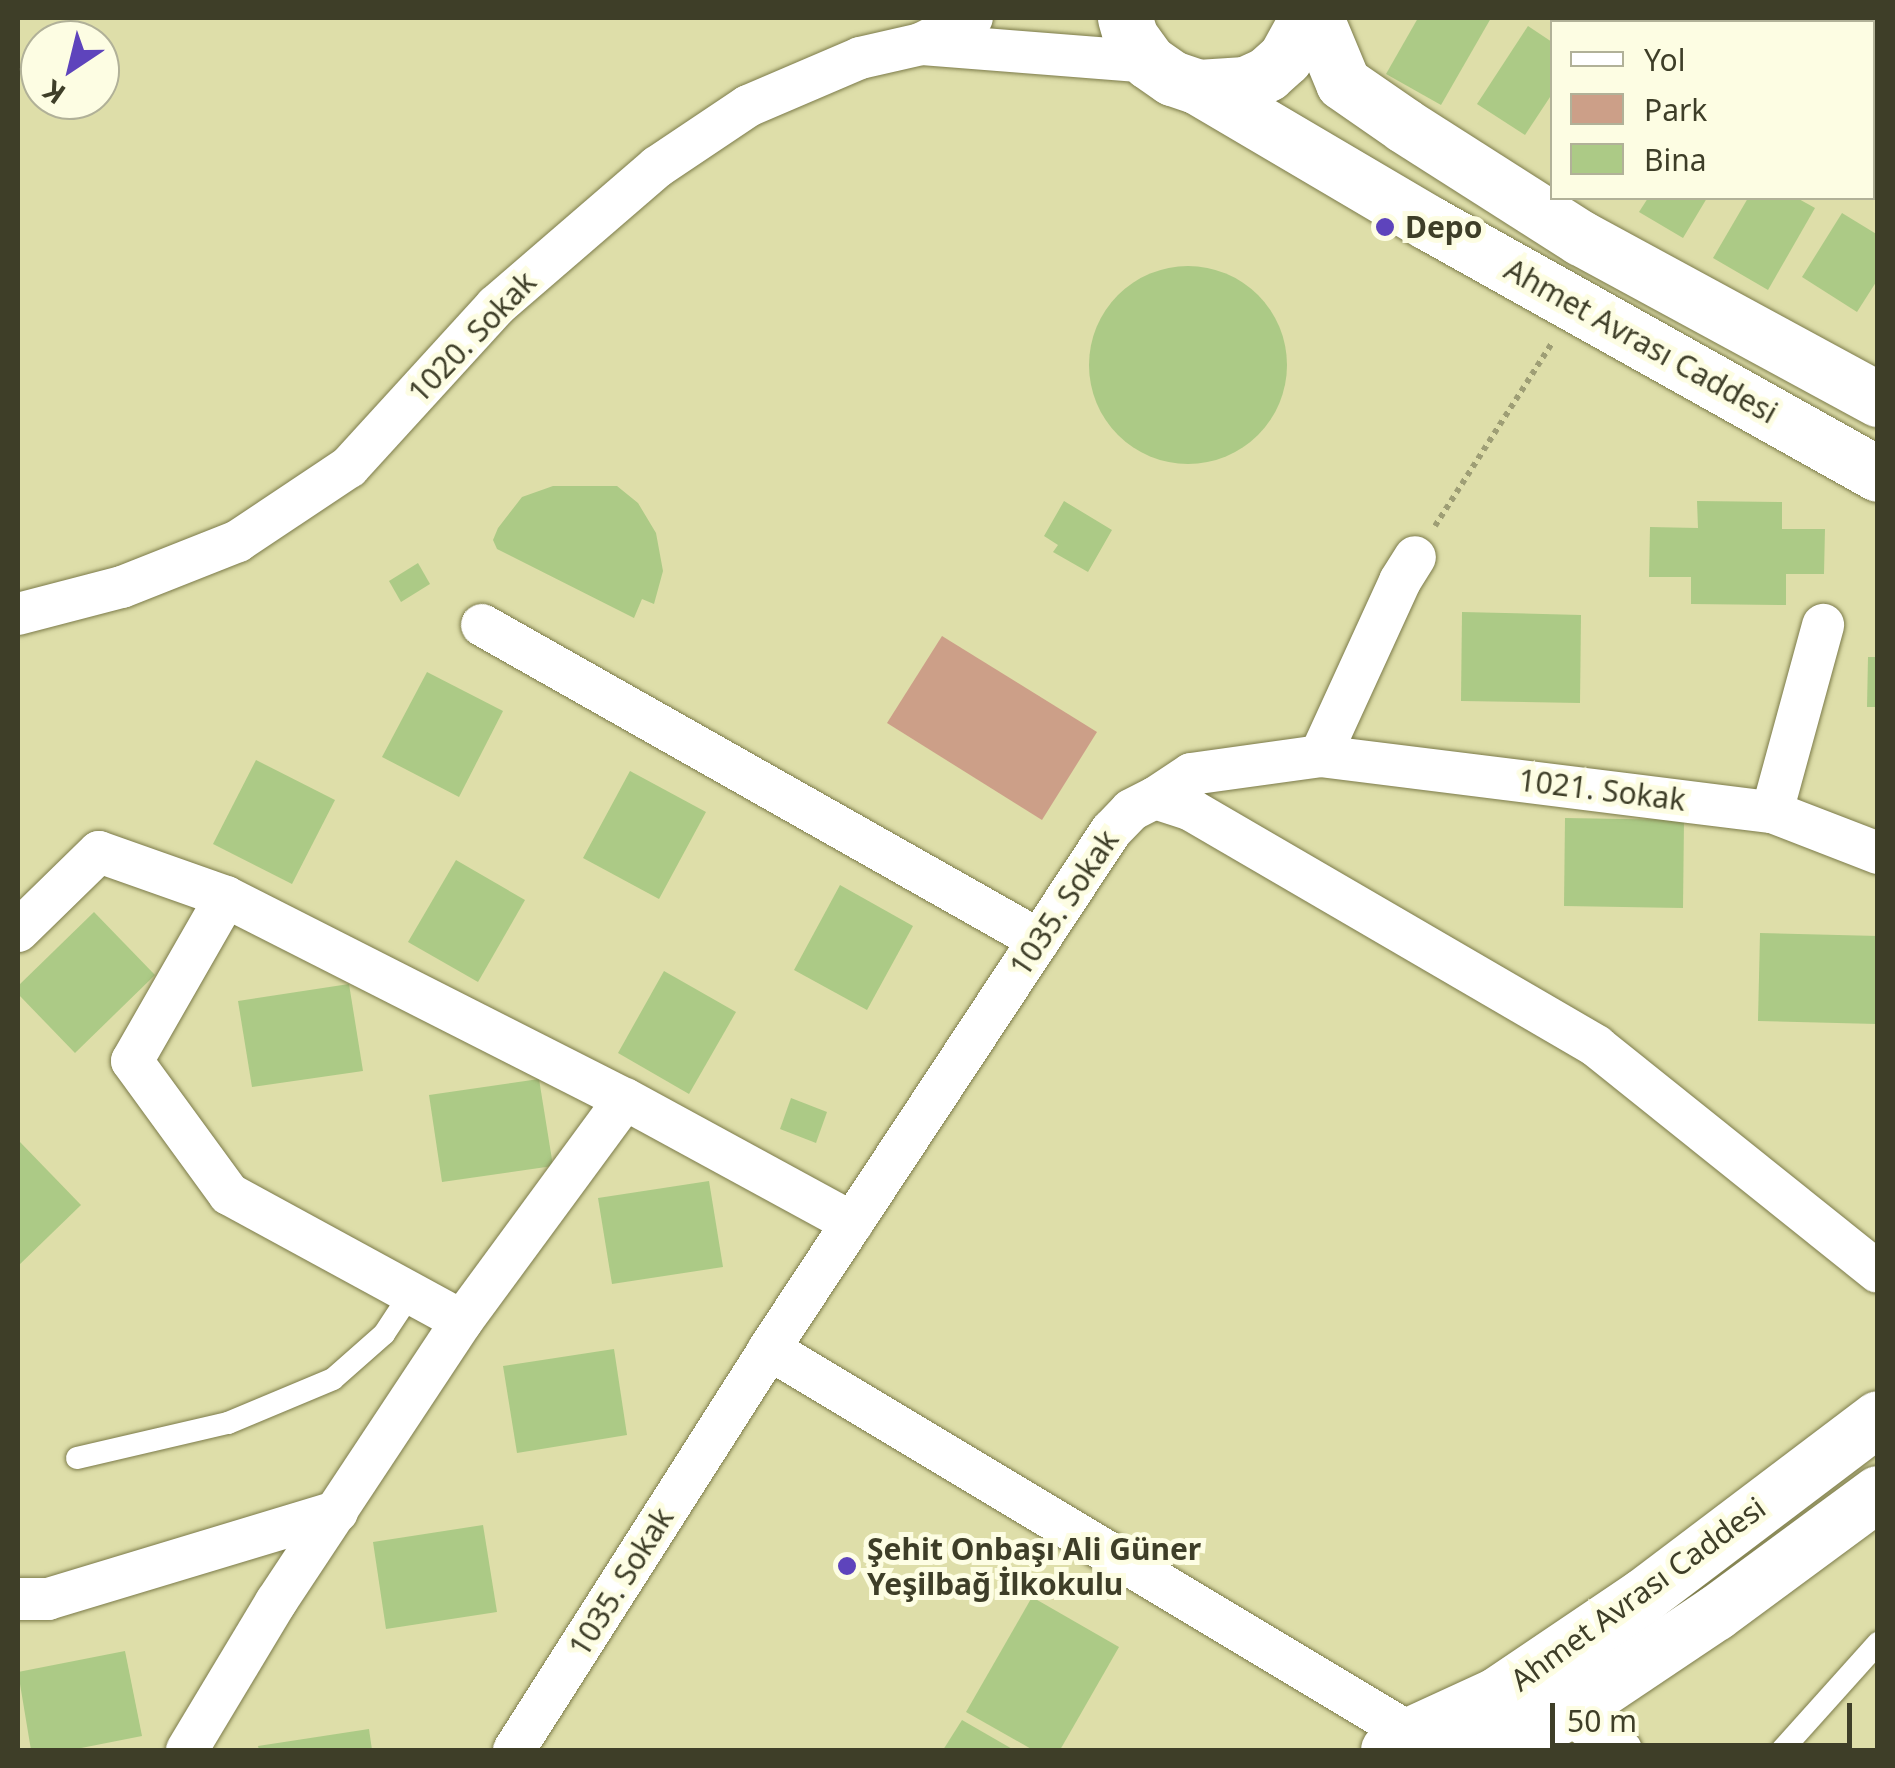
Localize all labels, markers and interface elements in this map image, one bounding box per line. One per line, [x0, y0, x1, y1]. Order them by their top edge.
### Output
north arrow [20, 20, 120, 120]
legend [1550, 20, 1875, 200]
text: Yol [1644, 39, 1685, 80]
text: K [35, 72, 72, 114]
text: Park [1644, 89, 1707, 130]
text: Bina [1644, 139, 1707, 180]
place label: Depo [1405, 209, 1483, 245]
marker: Depo [1374, 216, 1396, 238]
street label: Ahmet Avrası Caddesi [1498, 251, 1784, 431]
street label: 1020. Sokak [401, 264, 543, 410]
street label: 1021. Sokak [1516, 762, 1688, 818]
street label: 1035. Sokak [1002, 823, 1126, 983]
street label: Ahmet Avrası Caddesi [1504, 1490, 1772, 1698]
street label: 1035. Sokak [561, 1501, 681, 1663]
place label: Şehit Onbaşı Ali Güner Yeşilbağ İlkokulu [867, 1531, 1201, 1602]
marker: Şehit Onbaşı Ali Güner Yeşilbağ İlkokulu [836, 1555, 858, 1577]
scale bar [1555, 1683, 1858, 1745]
text: 50 m [1567, 1700, 1637, 1741]

